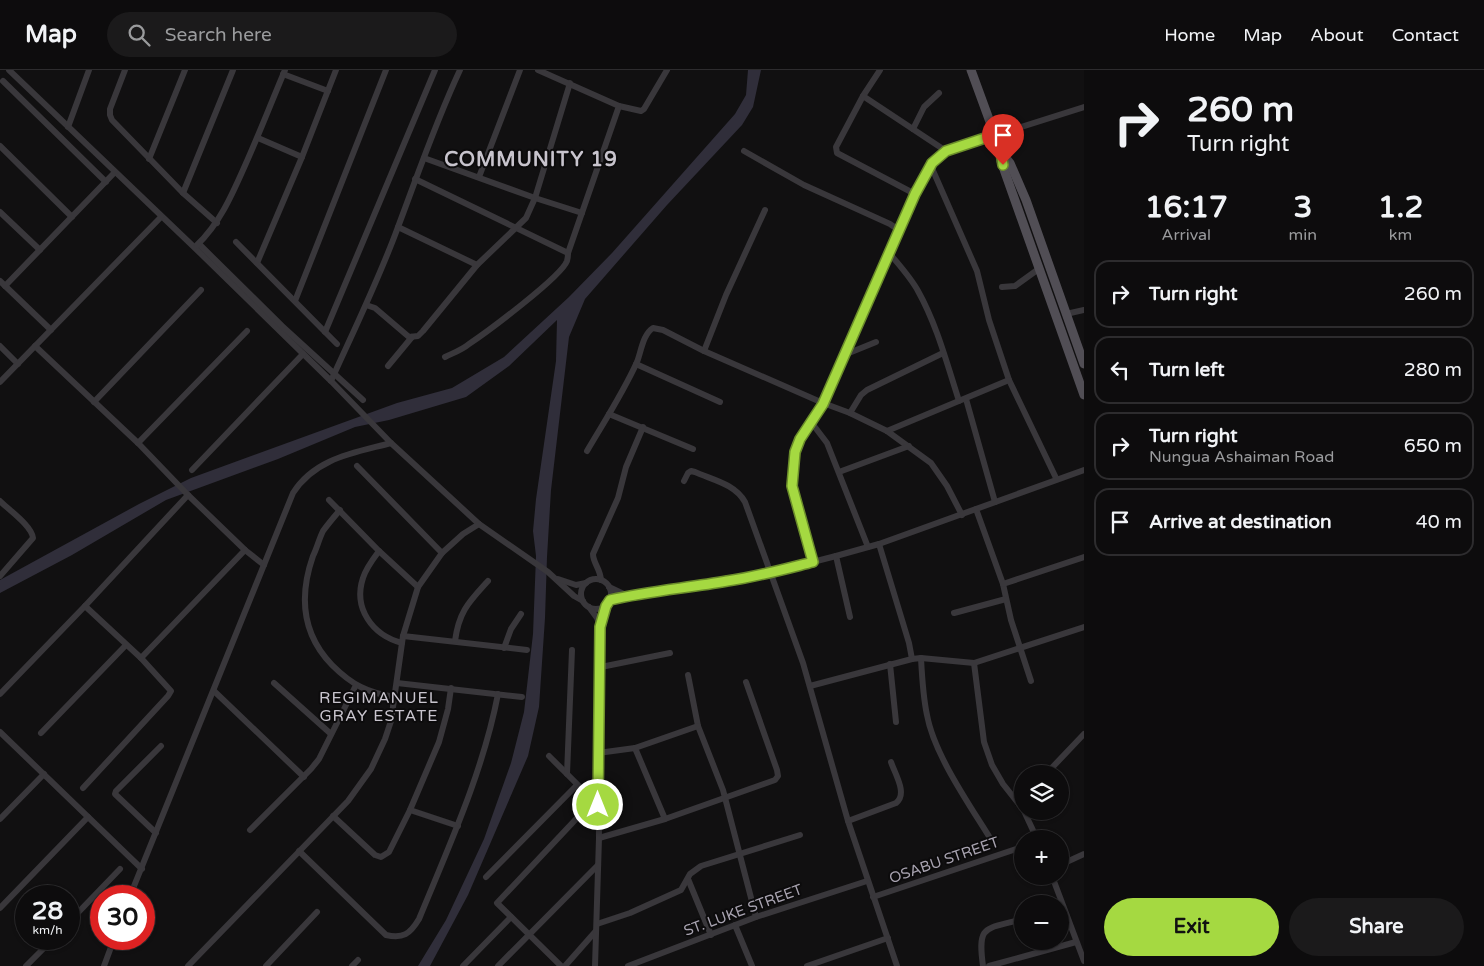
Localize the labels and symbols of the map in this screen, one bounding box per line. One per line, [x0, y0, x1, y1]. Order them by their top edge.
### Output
pin [982, 114, 1024, 165]
district label: COMMUNITY 19 [444, 148, 618, 172]
district label: REGIMANUEL GRAY ESTATE [319, 688, 439, 726]
position arrow [571, 778, 623, 830]
street label: OSABU STREET [887, 833, 1001, 887]
street label: ST. LUKE STREET [681, 880, 805, 940]
speed limit sign: 30 [90, 885, 155, 950]

